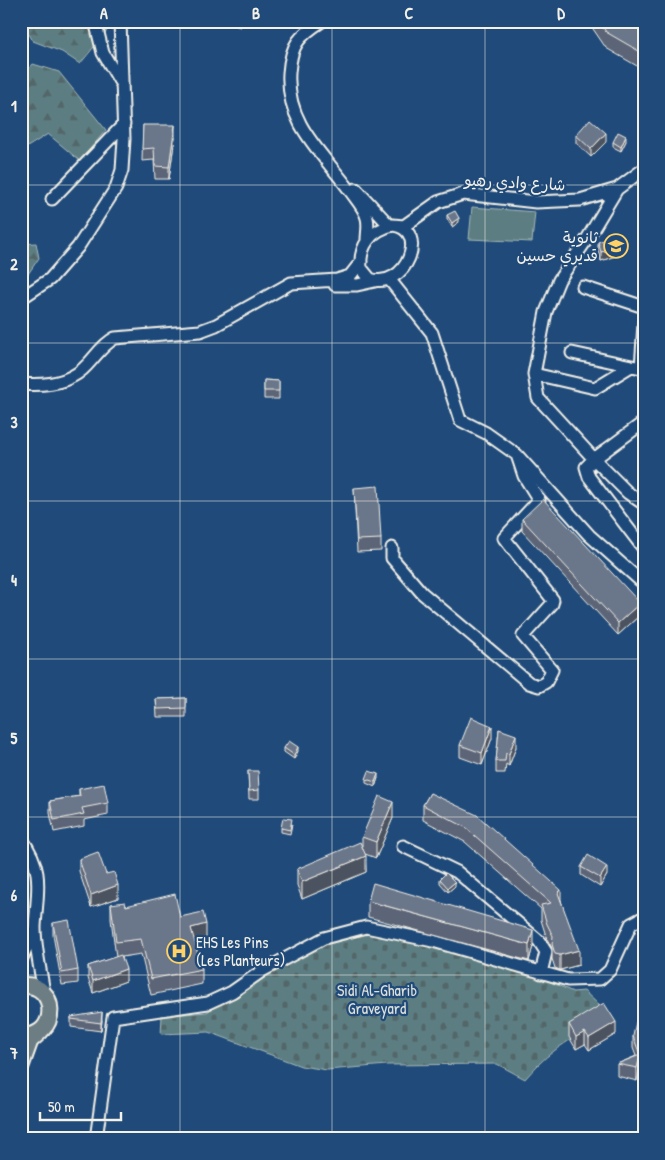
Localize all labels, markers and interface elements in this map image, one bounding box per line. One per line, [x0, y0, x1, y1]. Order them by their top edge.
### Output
text: A [100, 2, 108, 24]
text: B [252, 2, 260, 24]
text: C [405, 2, 414, 24]
text: D [557, 2, 565, 24]
text: 1 [11, 95, 17, 117]
street label: شارع وادي رهيو [462, 168, 566, 197]
place label: ثانوية قديري حسين [517, 226, 599, 267]
school or university icon: ثانوية قديري حسين [603, 233, 629, 259]
text: 2 [10, 253, 18, 275]
text: 3 [10, 411, 18, 433]
text: 4 [11, 569, 17, 591]
text: 5 [11, 727, 18, 749]
text: 6 [11, 884, 18, 906]
place label: EHS Les Pins (Les Planteurs) [196, 931, 285, 971]
hospital icon: EHS Les Pins (Les Planteurs) [166, 938, 192, 964]
park label: Sidi Al-Gharib Graveyard [337, 979, 417, 1019]
text: 7 [9, 1042, 18, 1064]
scale bar [40, 1090, 121, 1122]
text: 50 m [48, 1096, 75, 1117]

